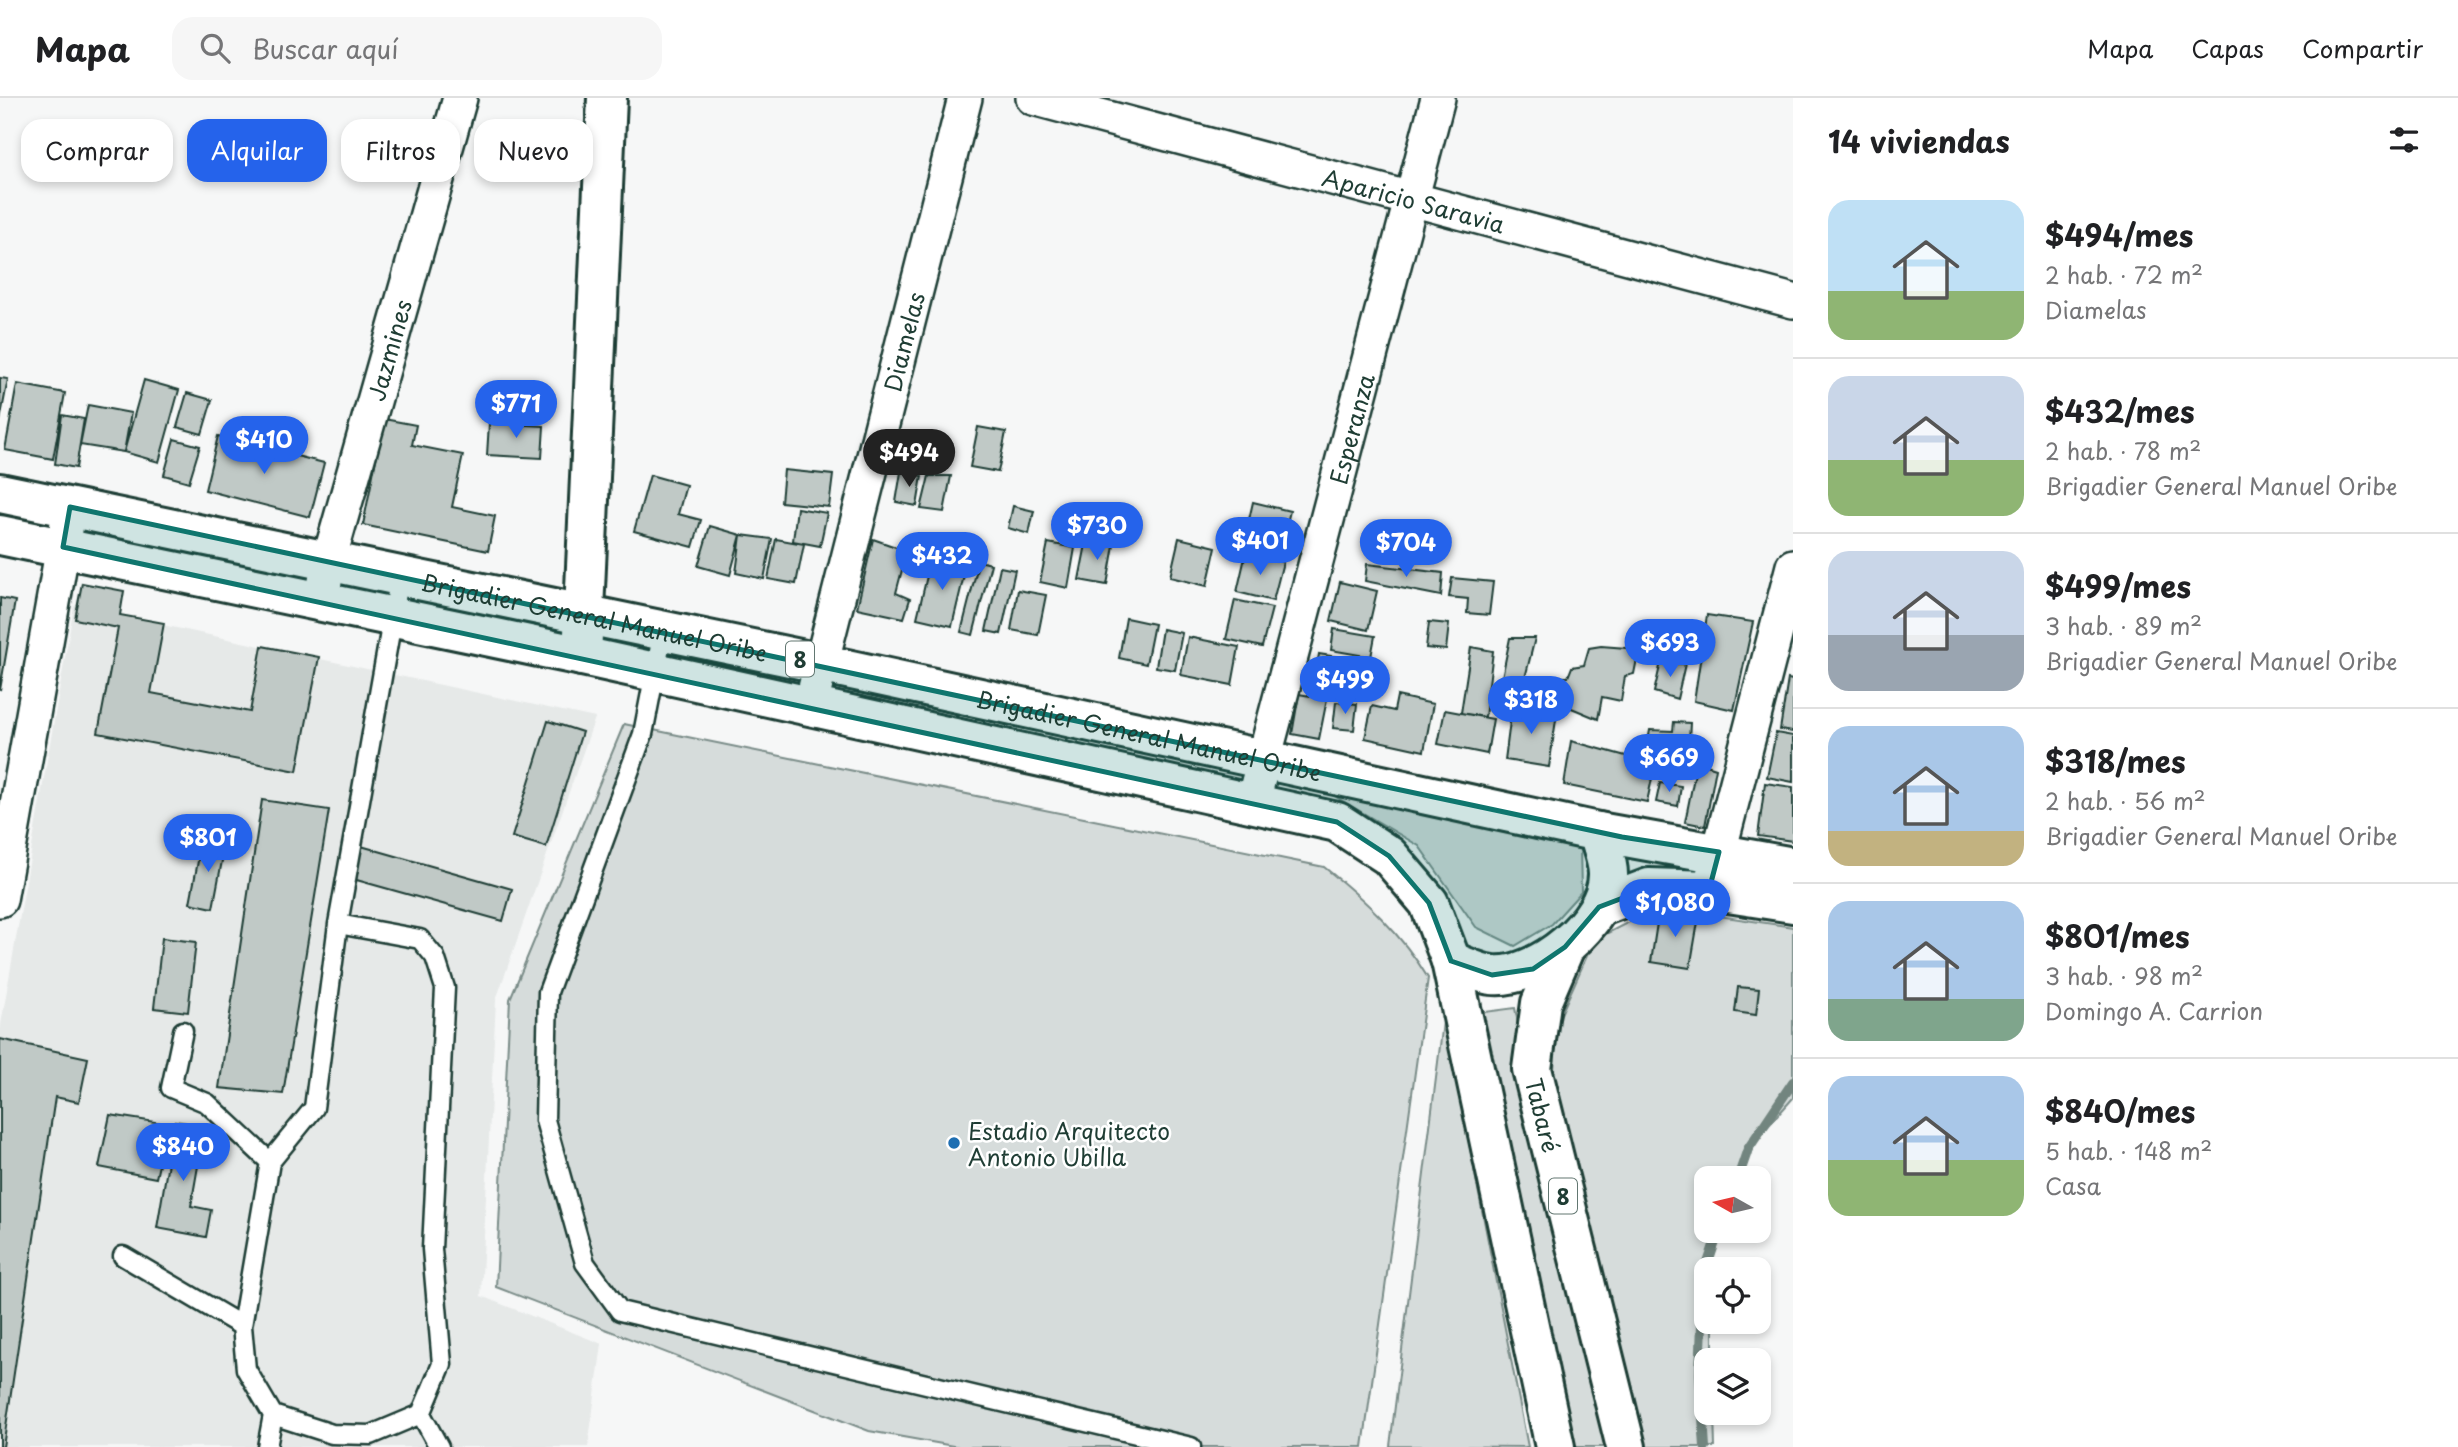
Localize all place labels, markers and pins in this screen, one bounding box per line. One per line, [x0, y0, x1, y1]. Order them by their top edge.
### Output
pin: $771 [475, 380, 557, 440]
pin: $410 [223, 416, 305, 476]
pin: $494 [868, 430, 950, 489]
pin: $730 [1056, 503, 1138, 562]
pin: $401 [1219, 518, 1301, 577]
pin: $704 [1365, 519, 1447, 579]
pin: $432 [901, 532, 983, 592]
pin: $693 [1629, 620, 1711, 679]
pin: $499 [1304, 656, 1386, 716]
pin: $318 [1490, 676, 1572, 736]
pin: $669 [1628, 734, 1710, 794]
pin: $801 [167, 814, 249, 874]
pin: $1,080 [1618, 880, 1732, 939]
place label: Estadio Arquitecto Antonio Ubilla [968, 1113, 1170, 1174]
pin: $840 [142, 1124, 224, 1183]
marker: Estadio Arquitecto Antonio Ubilla [946, 1135, 962, 1151]

